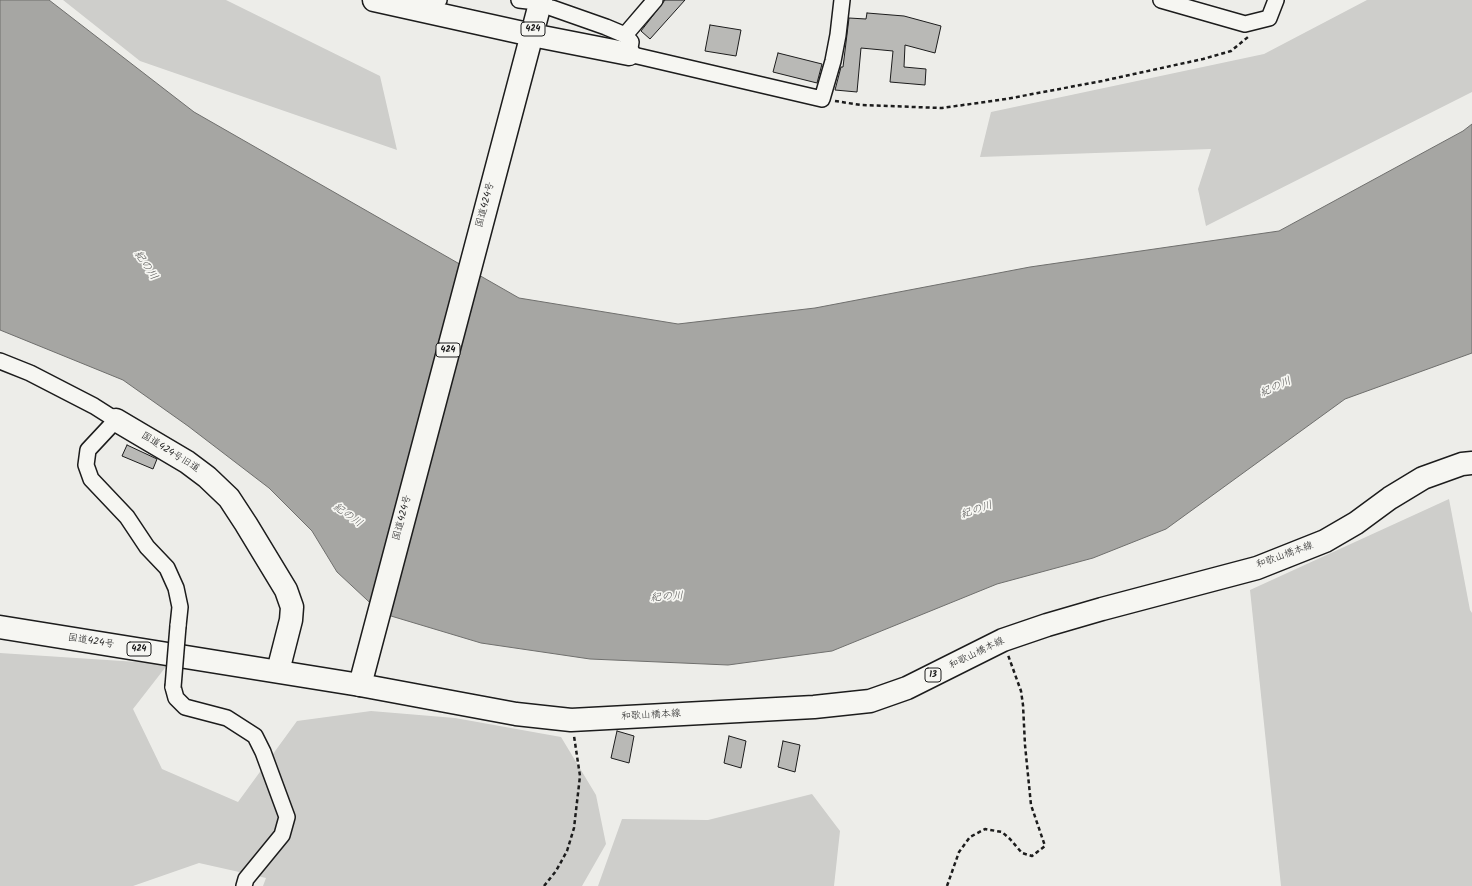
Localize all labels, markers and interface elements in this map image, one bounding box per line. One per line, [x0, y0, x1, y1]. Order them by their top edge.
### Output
road number: 424 [521, 22, 545, 36]
street label: 国道424号 [474, 181, 498, 229]
water label: 紀の川 [130, 249, 160, 283]
road number: 424 [436, 343, 460, 357]
water label: 紀の川 [1258, 375, 1294, 401]
street label: 国道424号旧道 [138, 430, 202, 476]
street label: 国道424号 [391, 494, 415, 542]
water label: 紀の川 [959, 499, 995, 523]
water label: 紀の川 [330, 501, 364, 531]
street label: 和歌山橋本線 [1255, 540, 1315, 572]
water label: 紀の川 [650, 591, 684, 605]
street label: 国道424号 [67, 632, 115, 652]
street label: 和歌山橋本線 [947, 635, 1007, 673]
road number: 424 [127, 642, 151, 656]
road number: 13 [925, 668, 941, 682]
street label: 和歌山橋本線 [621, 708, 681, 724]

